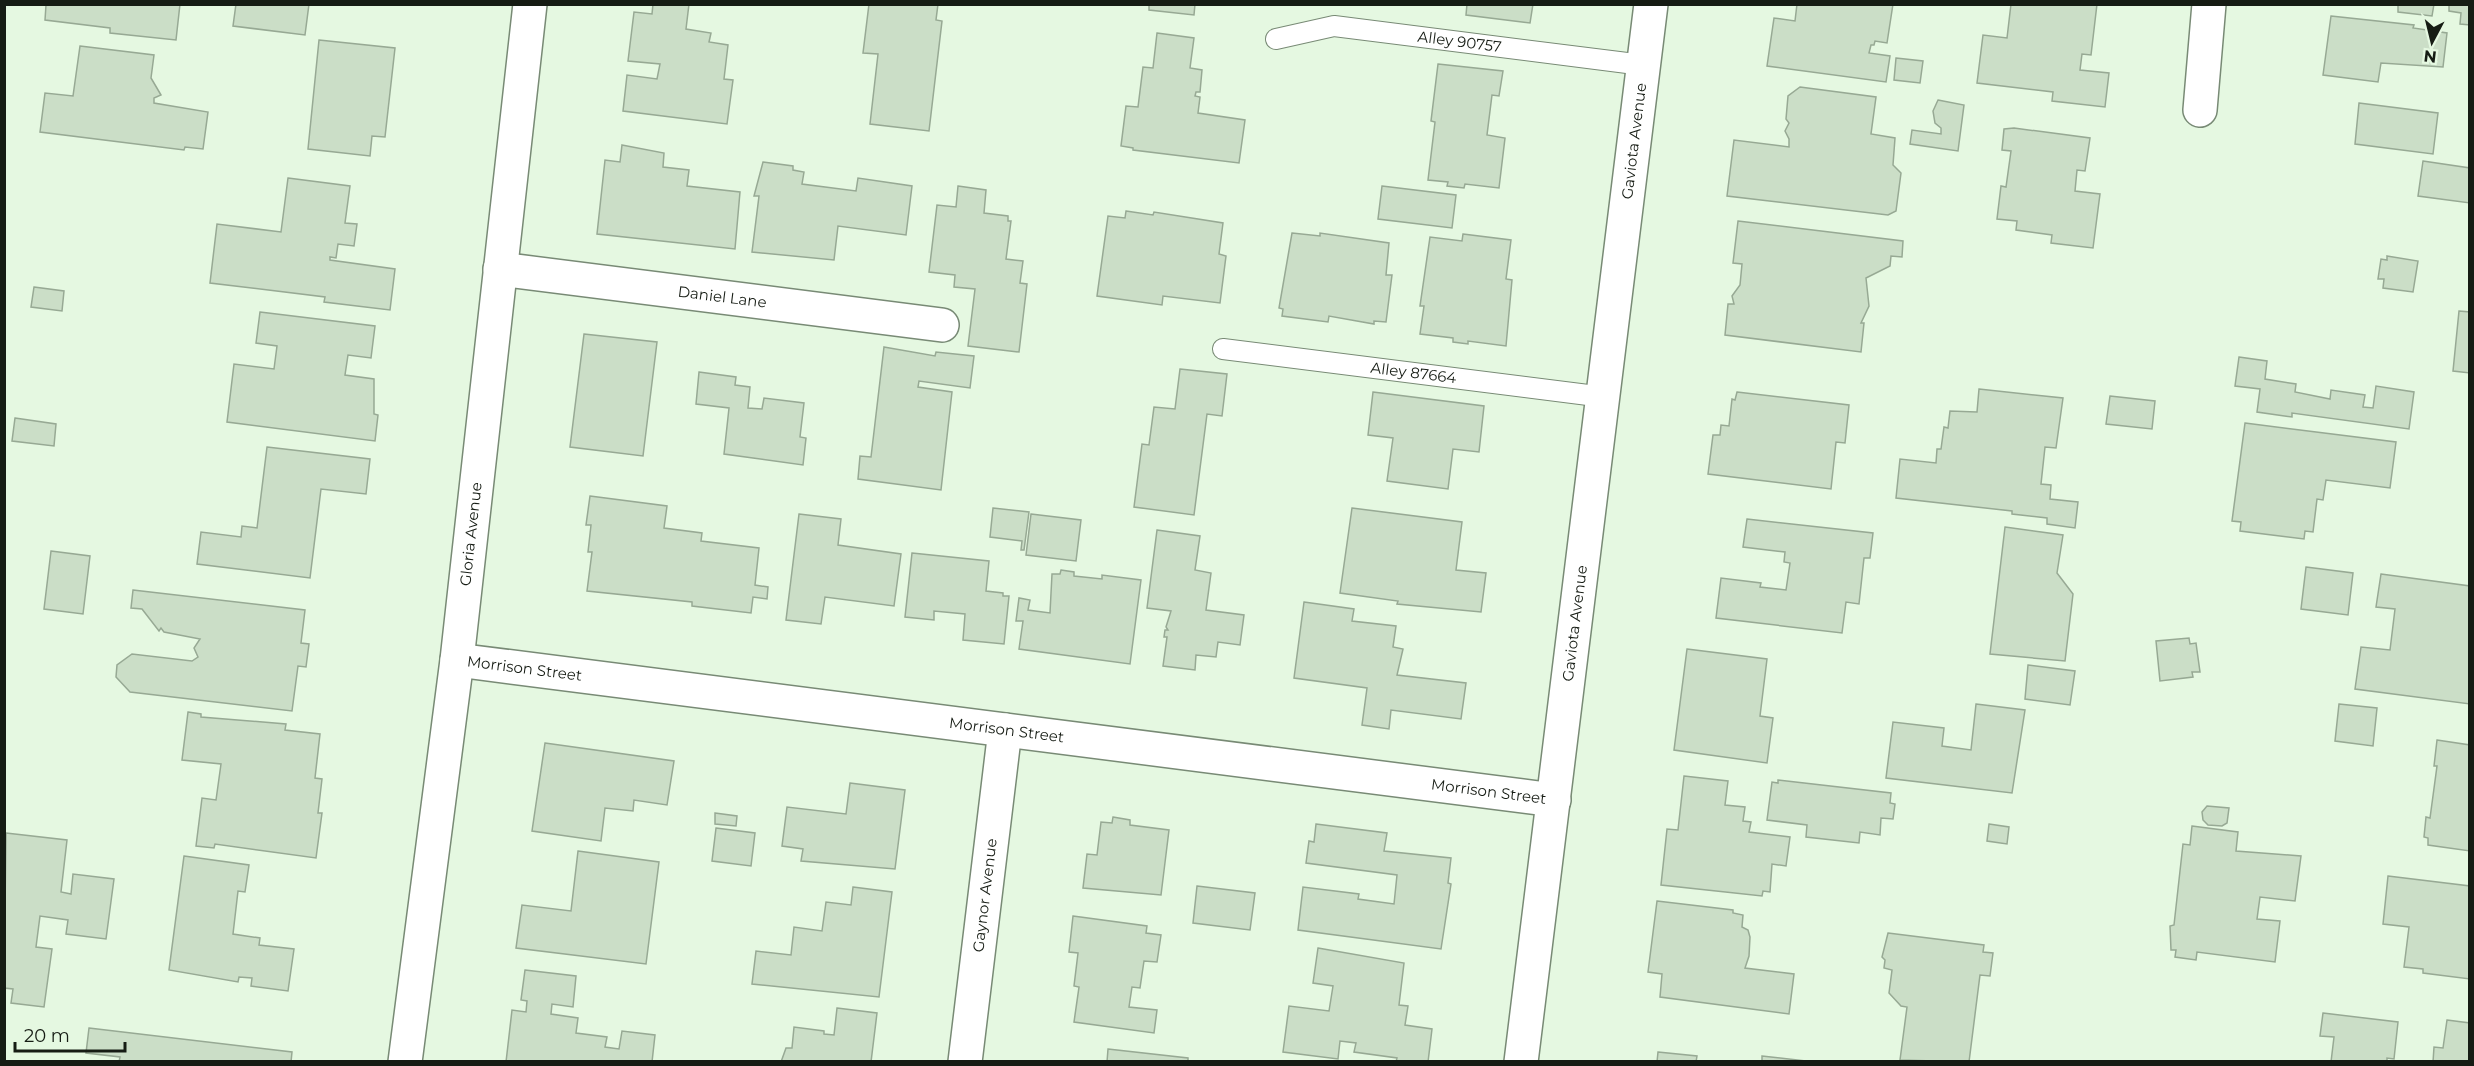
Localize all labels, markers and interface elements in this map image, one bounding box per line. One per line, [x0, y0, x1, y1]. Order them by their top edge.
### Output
north arrow [2402, 12, 2462, 72]
street label: Alley 90757 [1416, 27, 1503, 56]
text: N [2423, 46, 2438, 67]
street label: Gaviota Avenue [1617, 82, 1650, 200]
street label: Daniel Lane [677, 282, 768, 312]
street label: Alley 87664 [1370, 358, 1458, 387]
street label: Gloria Avenue [455, 481, 486, 587]
street label: Gaviota Avenue [1558, 564, 1591, 683]
street label: Morrison Street [466, 651, 583, 685]
street label: Morrison Street [948, 713, 1065, 746]
street label: Morrison Street [1430, 774, 1547, 808]
street label: Gaynor Avenue [968, 837, 1001, 953]
scale bar [15, 1015, 124, 1053]
text: 20 m [24, 1025, 70, 1047]

